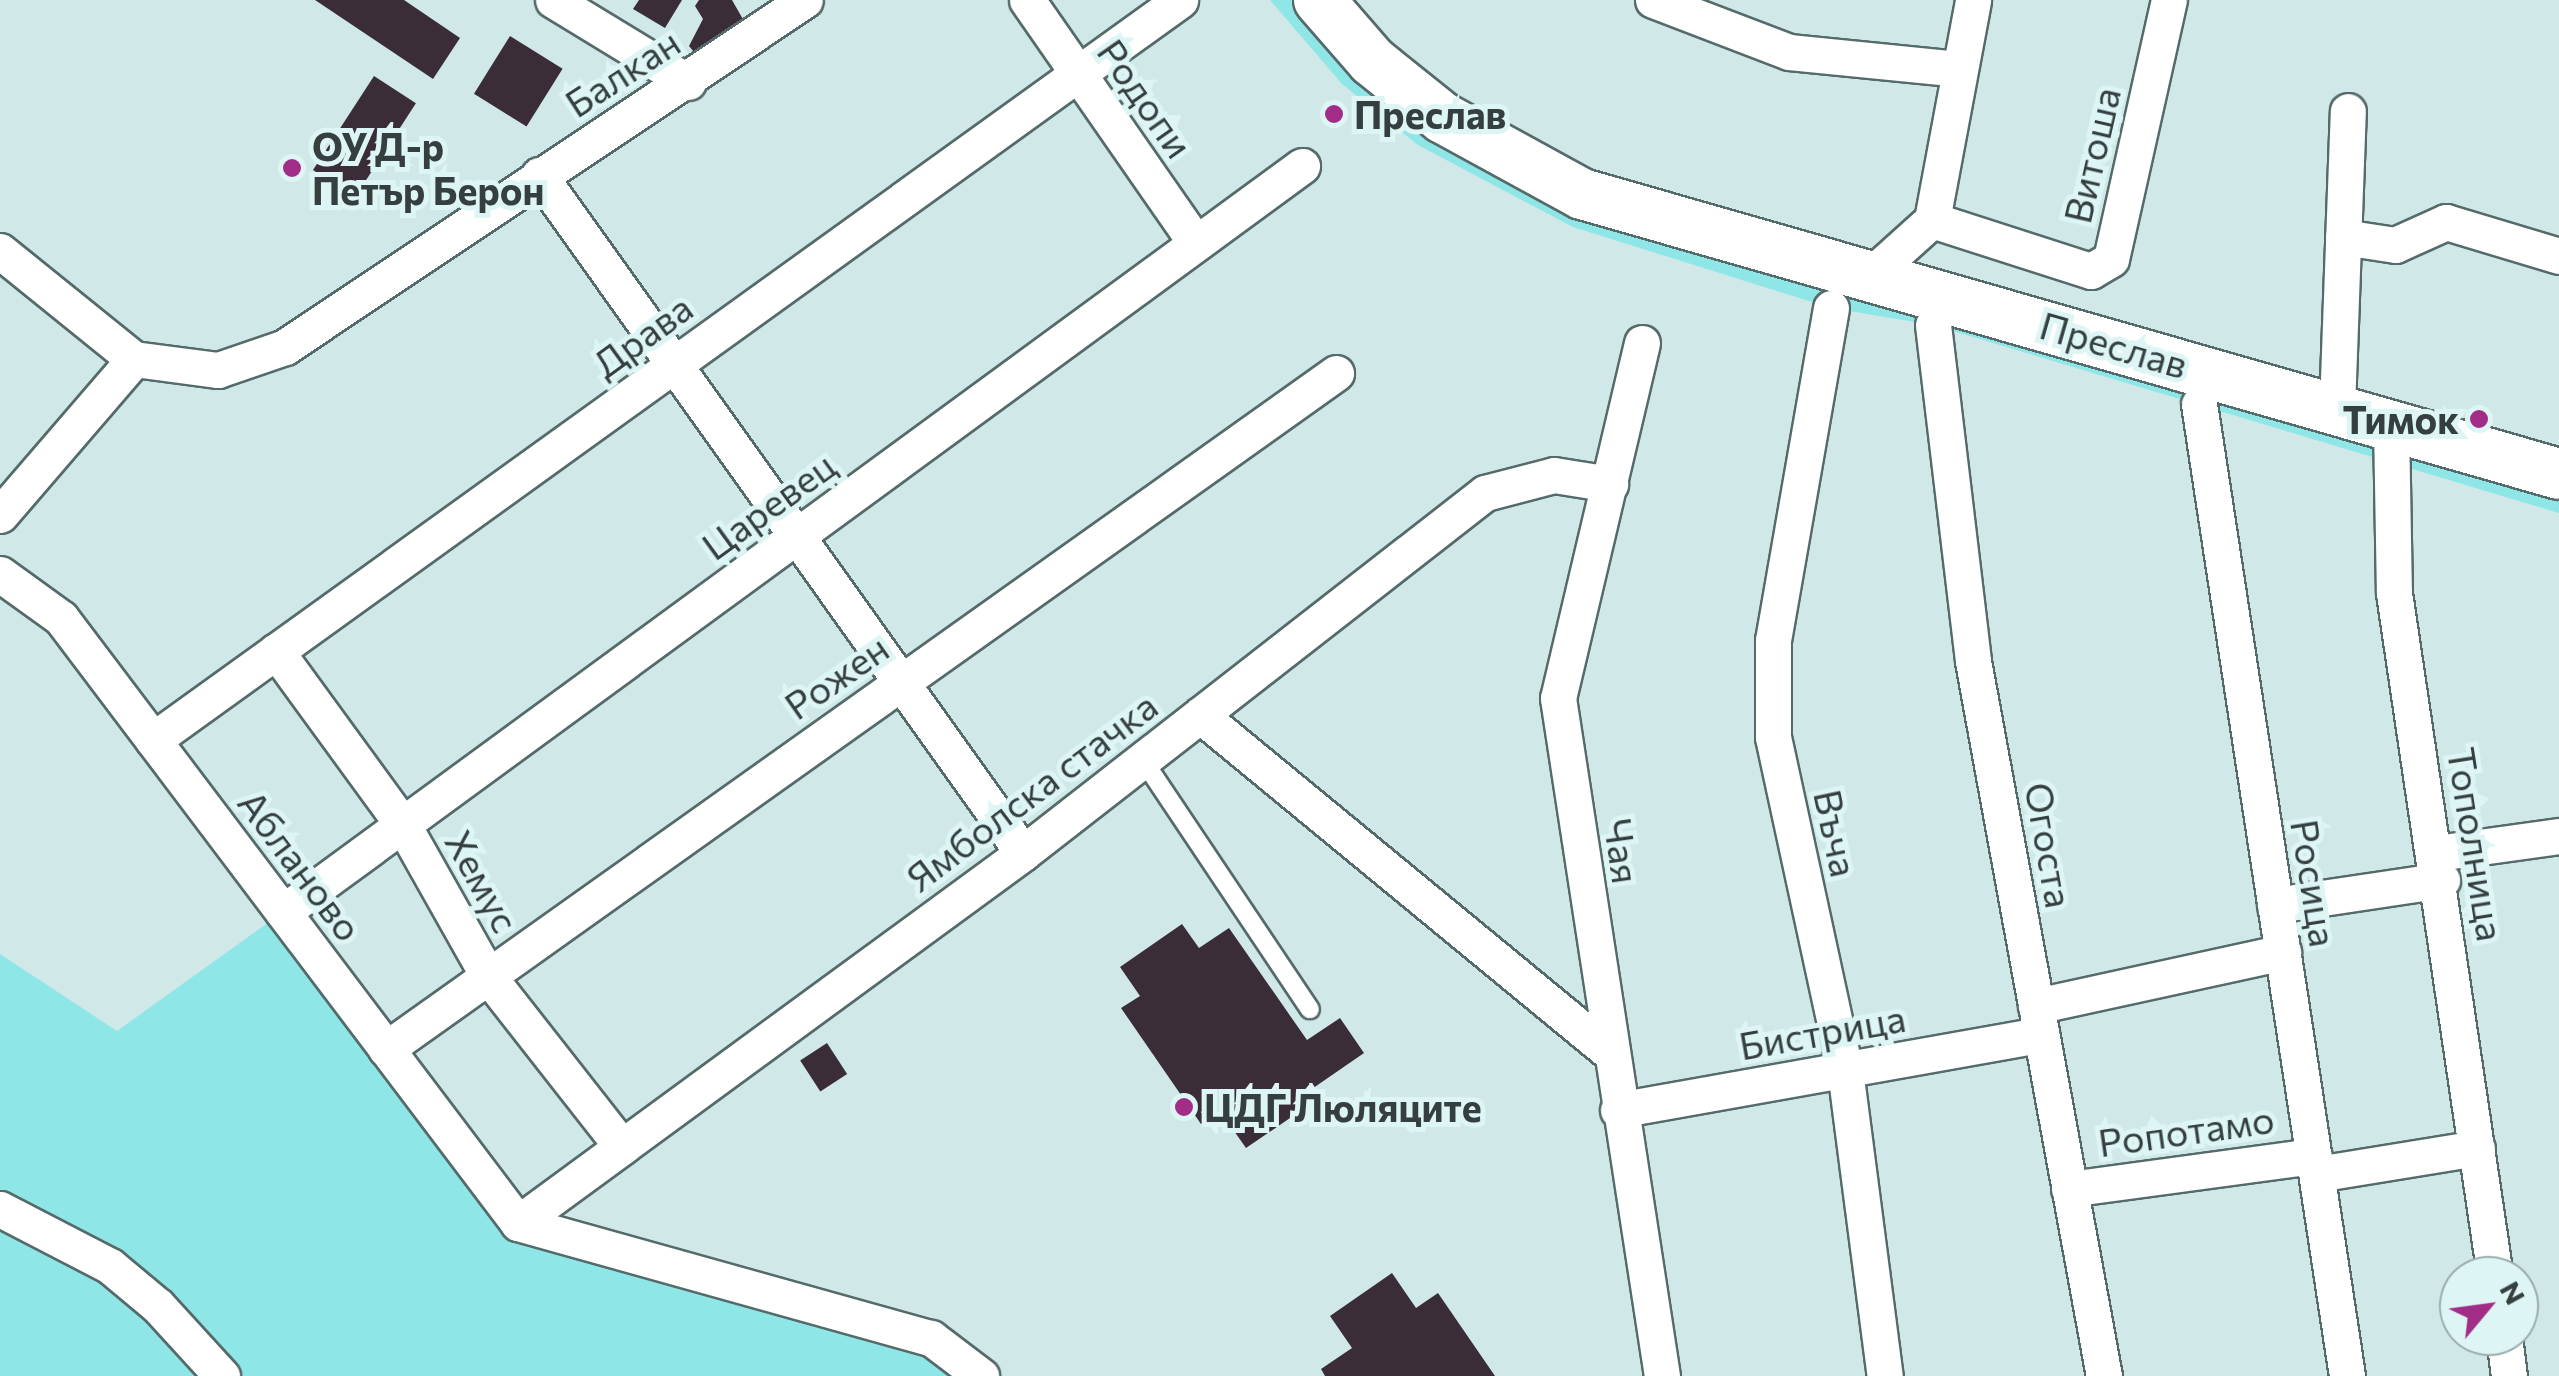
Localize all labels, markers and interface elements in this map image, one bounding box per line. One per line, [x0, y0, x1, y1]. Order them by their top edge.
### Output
street label: Балкан [556, 18, 688, 126]
street label: Родопи [1089, 30, 1203, 166]
street label: Витоша [2053, 83, 2129, 227]
place label: Преслав [1354, 91, 1506, 137]
marker: Преслав [1323, 103, 1345, 125]
place label: ОУ Д-р Петър Берон [312, 123, 544, 212]
marker: ОУ Д-р Петър Берон [281, 157, 303, 179]
street label: Драва [583, 284, 701, 386]
street label: Преслав [2035, 301, 2193, 387]
place label: Тимок [2342, 396, 2459, 442]
marker: Тимок [2468, 408, 2490, 430]
street label: Царевец [693, 441, 843, 569]
street label: Рожен [775, 624, 897, 728]
street label: Ямболска стачка [896, 682, 1166, 900]
street label: Тополница [2439, 744, 2515, 944]
street label: Огоста [2017, 779, 2083, 911]
street label: Абланово [230, 781, 372, 949]
street label: Въча [1806, 785, 1868, 881]
street label: Чая [1596, 815, 1650, 887]
street label: Росица [2282, 816, 2348, 950]
street label: Хемус [437, 822, 529, 940]
street label: Бистрица [1735, 994, 1909, 1068]
place label: ЦДГ Люляците [1204, 1084, 1482, 1130]
street label: Ропотамо [2095, 1095, 2277, 1165]
marker: ЦДГ Люляците [1173, 1096, 1195, 1118]
north arrow [2439, 1256, 2539, 1356]
text: N [2494, 1275, 2533, 1310]

